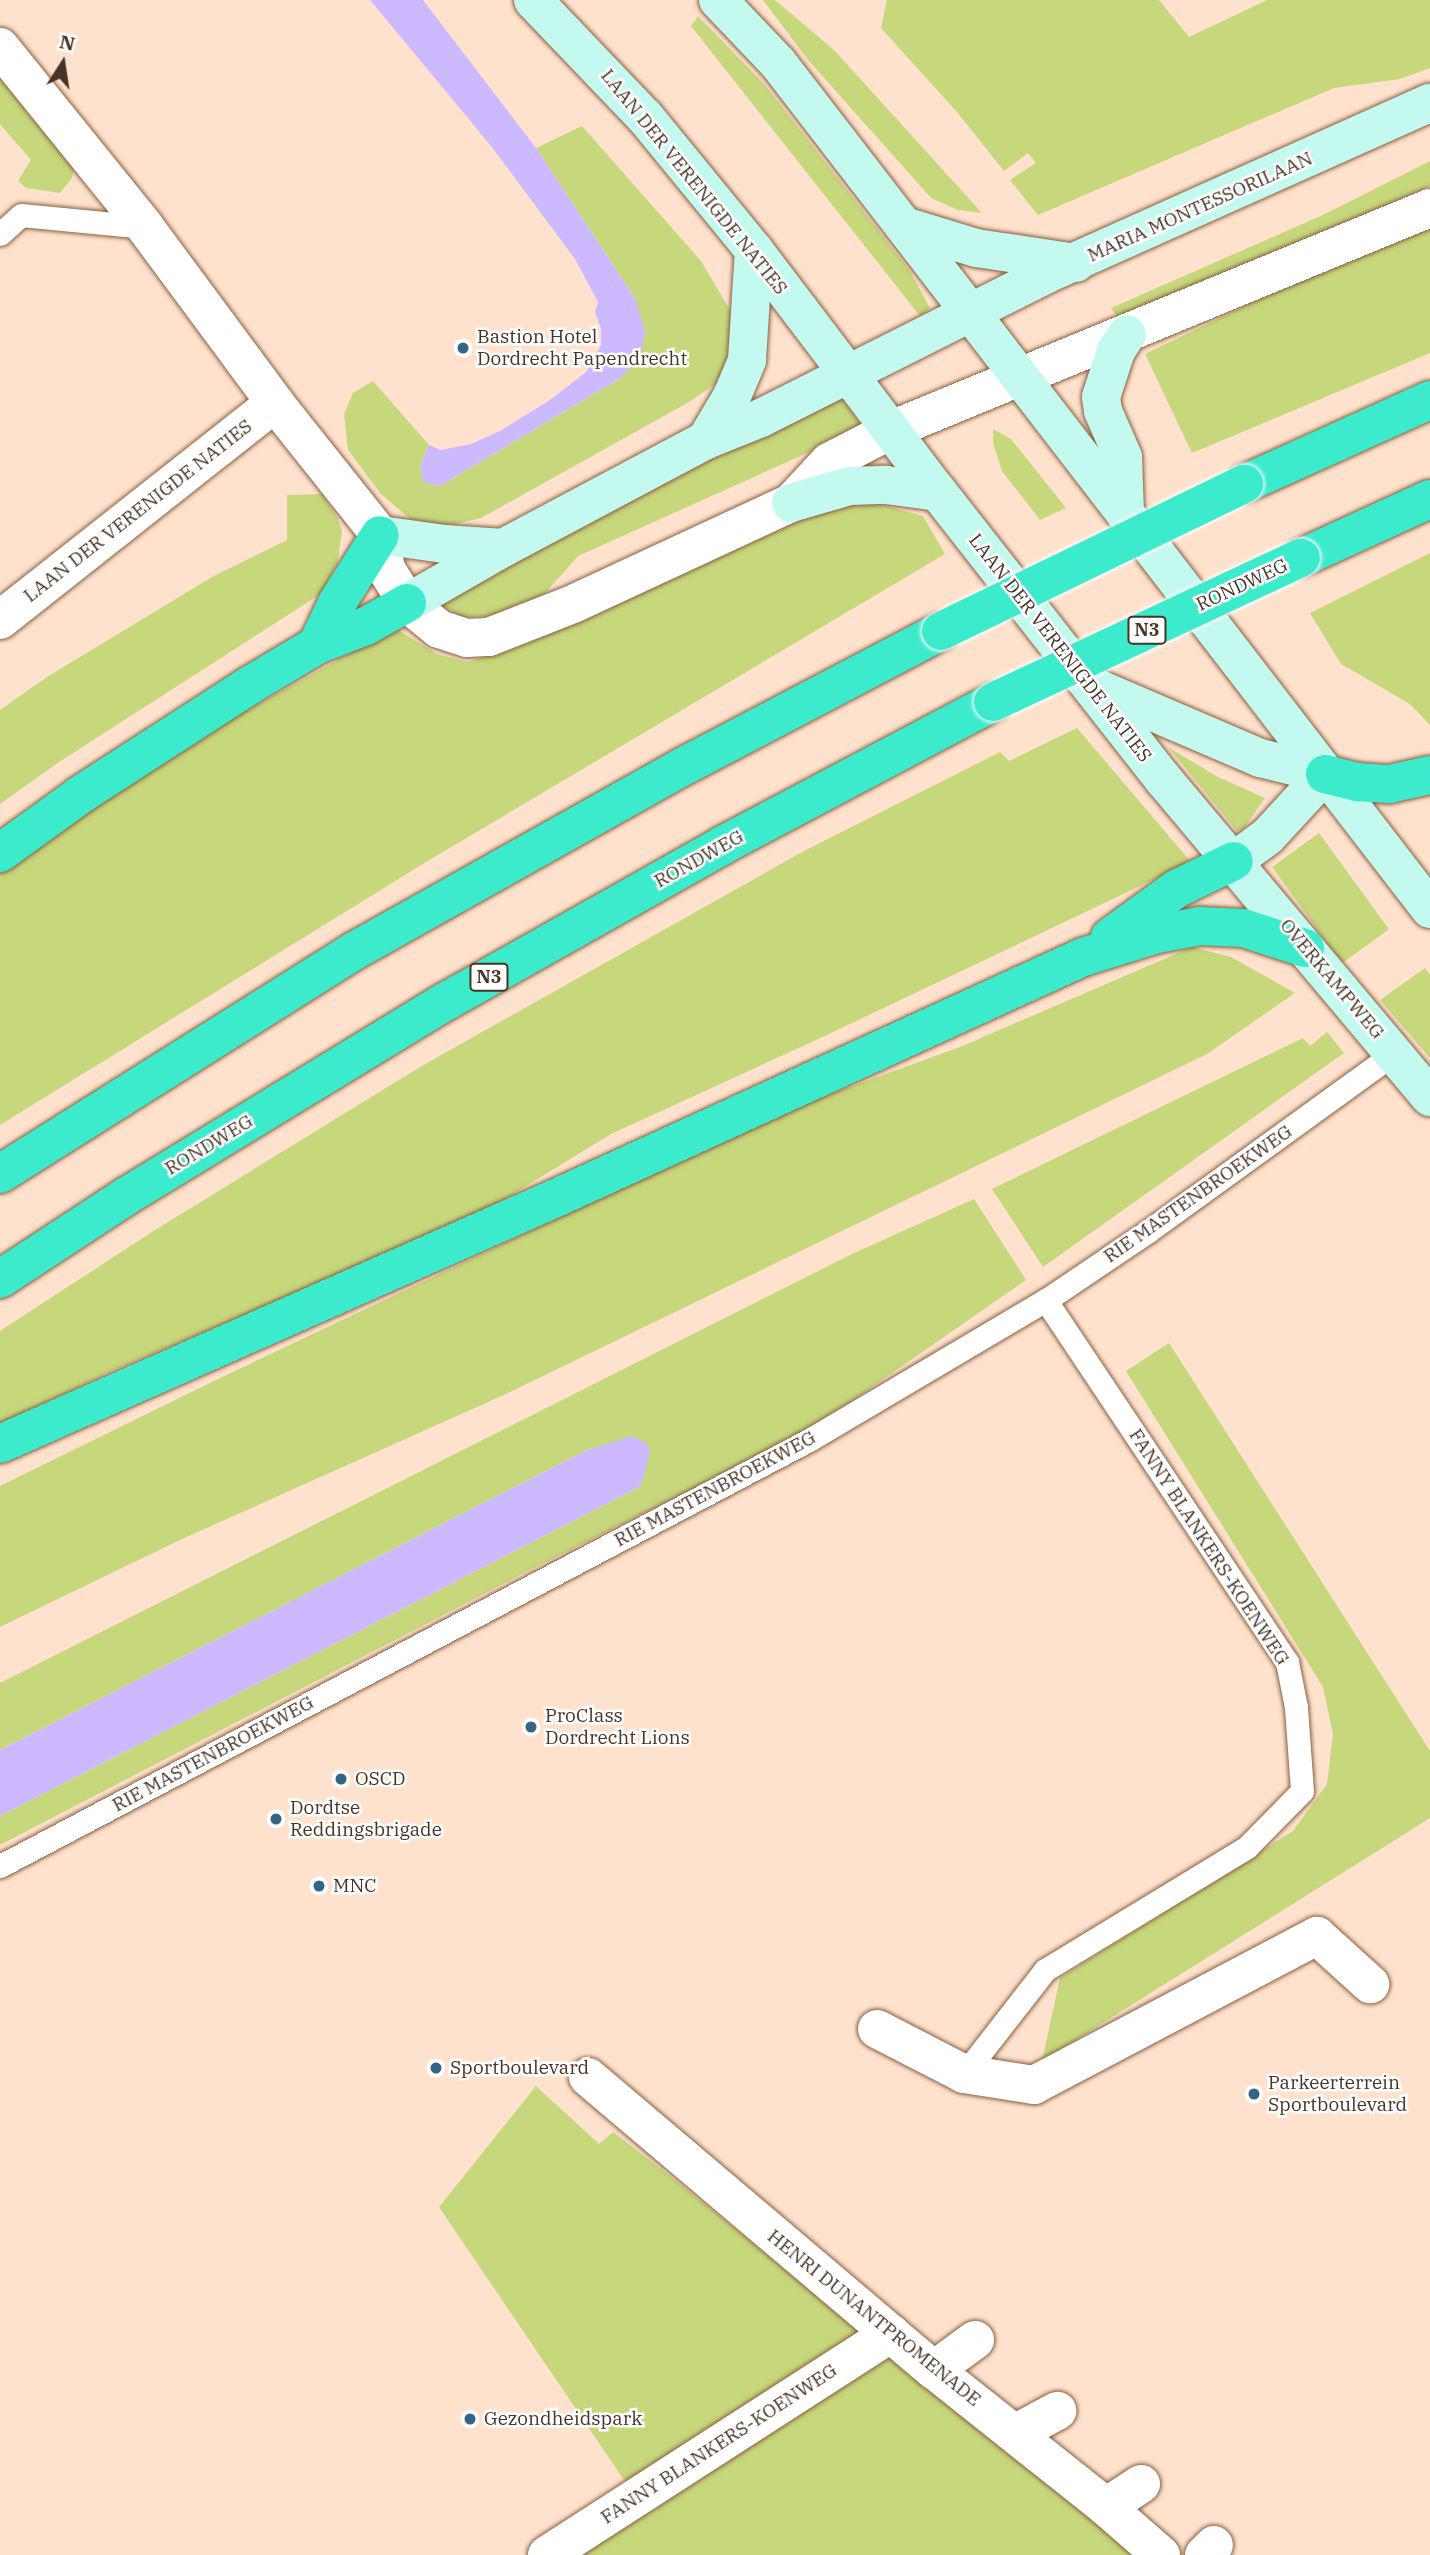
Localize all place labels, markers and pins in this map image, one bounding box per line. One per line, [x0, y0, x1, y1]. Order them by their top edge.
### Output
place label: Bastion Hotel Dordrecht Papendrecht [477, 326, 687, 370]
marker: Bastion Hotel Dordrecht Papendrecht [455, 340, 471, 356]
place label: ProClass Dordrecht Lions [545, 1705, 690, 1749]
marker: ProClass Dordrecht Lions [523, 1719, 539, 1735]
place label: OSCD [355, 1768, 406, 1790]
marker: OSCD [333, 1771, 349, 1787]
place label: Dordtse Reddingsbrigade [290, 1797, 442, 1841]
marker: Dordtse Reddingsbrigade [268, 1811, 284, 1827]
place label: MNC [333, 1875, 377, 1897]
marker: MNC [311, 1878, 327, 1894]
place label: Sportboulevard [450, 2057, 589, 2079]
marker: Sportboulevard [428, 2060, 444, 2076]
place label: Parkeerterrein Sportboulevard [1268, 2072, 1407, 2116]
marker: Parkeerterrein Sportboulevard [1246, 2086, 1262, 2102]
place label: Gezondheidspark [484, 2408, 642, 2430]
marker: Gezondheidspark [462, 2411, 478, 2427]

